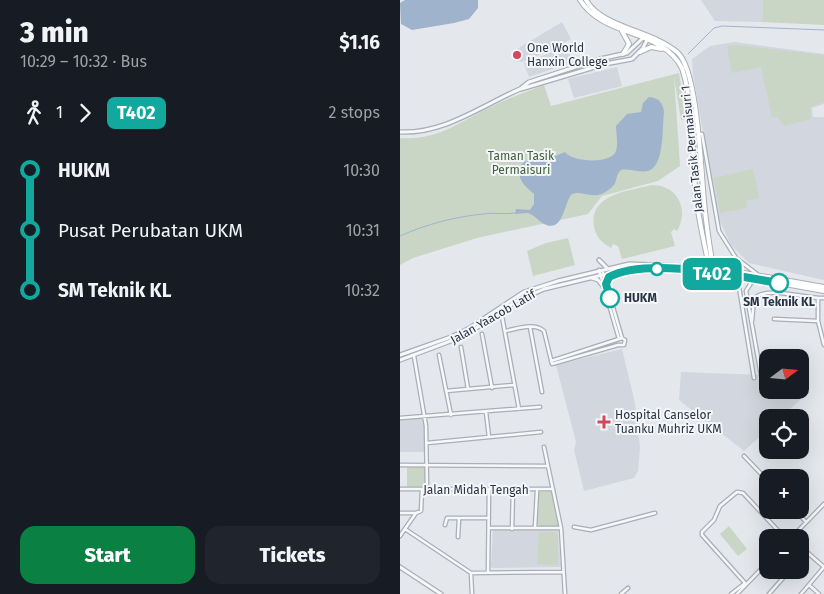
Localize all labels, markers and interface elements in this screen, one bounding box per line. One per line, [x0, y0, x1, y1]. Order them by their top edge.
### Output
text: 3 min [20, 16, 89, 49]
text: $1.16 [339, 31, 380, 54]
place label: One World Hanxin College [527, 41, 608, 69]
marker: One World Hanxin College [511, 49, 523, 61]
text: 10:29 – 10:32 · Bus [20, 52, 147, 71]
street label: Jalan Tasik Permaisuri 1 [678, 85, 706, 213]
icon: walk [20, 99, 48, 127]
icon: forward [71, 99, 99, 127]
text: T402 [117, 102, 156, 124]
text: 1 [56, 103, 63, 122]
text: 2 stops [329, 103, 380, 122]
park label: Taman Tasik Permaisuri [488, 149, 555, 177]
text: HUKM [58, 159, 110, 182]
text: 10:30 [343, 161, 380, 180]
text: Pusat Perubatan UKM [58, 219, 243, 242]
text: 10:31 [346, 221, 380, 240]
line badge: T402 [677, 258, 747, 290]
unlabelled marker [650, 262, 664, 276]
text: T402 [693, 263, 731, 285]
marker: SM Teknik KL [769, 273, 789, 293]
text: SM Teknik KL [58, 279, 171, 302]
text: 10:32 [344, 281, 380, 300]
street label: Jalan Yaacob Latif [448, 286, 539, 347]
marker: HUKM [600, 288, 620, 308]
place label: HUKM [624, 291, 657, 305]
place label: SM Teknik KL [743, 295, 815, 309]
north arrow [759, 349, 809, 399]
map controls [759, 349, 809, 579]
place label: Hospital Canselor Tuanku Muhriz UKM [615, 408, 722, 436]
button: locate [759, 409, 809, 459]
marker: Hospital Canselor Tuanku Muhriz UKM [597, 415, 611, 429]
button: + [759, 469, 809, 519]
street label: Jalan Midah Tengah [423, 483, 529, 497]
button: Start [20, 526, 195, 584]
button: Tickets [205, 526, 380, 584]
button: − [759, 529, 809, 579]

